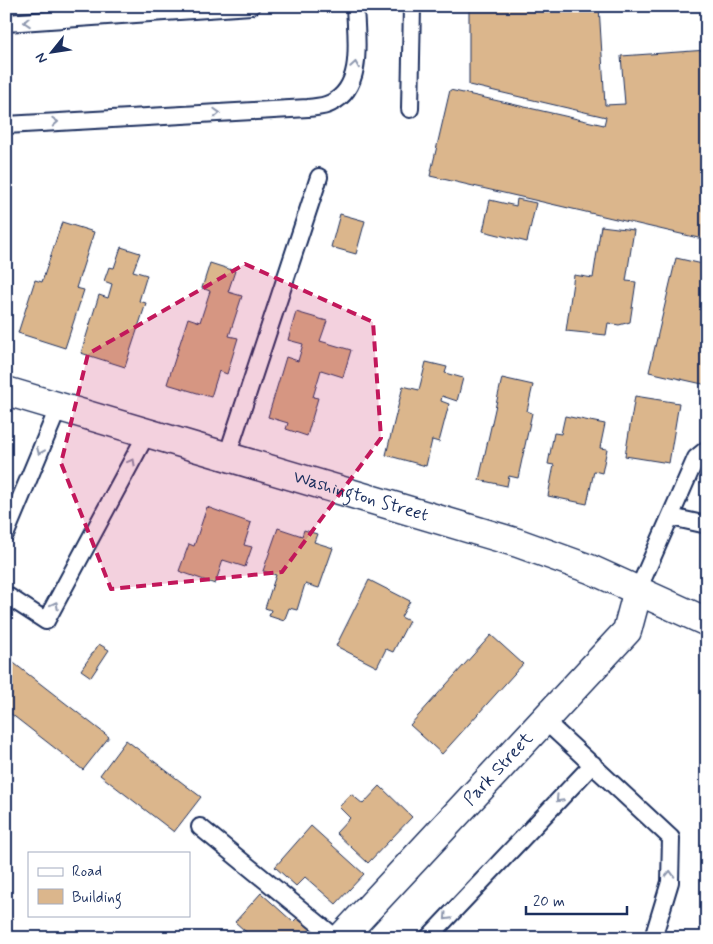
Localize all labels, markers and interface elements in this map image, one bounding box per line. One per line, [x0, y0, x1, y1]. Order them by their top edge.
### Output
one-way arrow [23, 16, 31, 27]
north arrow [28, 28, 78, 78]
text: N [31, 49, 52, 67]
one-way arrow [349, 60, 360, 68]
one-way arrow [213, 108, 221, 119]
one-way arrow [51, 117, 59, 128]
one-way arrow [36, 446, 47, 455]
one-way arrow [126, 458, 136, 467]
street label: Washington Street [290, 465, 431, 528]
one-way arrow [49, 602, 59, 611]
street label: Park Street [458, 727, 539, 811]
one-way arrow [556, 794, 565, 803]
legend [28, 852, 190, 916]
text: Road [72, 862, 102, 882]
one-way arrow [665, 870, 675, 878]
scale bar [526, 884, 627, 916]
text: Building [72, 888, 122, 909]
text: 20 m [533, 892, 565, 912]
one-way arrow [444, 912, 453, 921]

